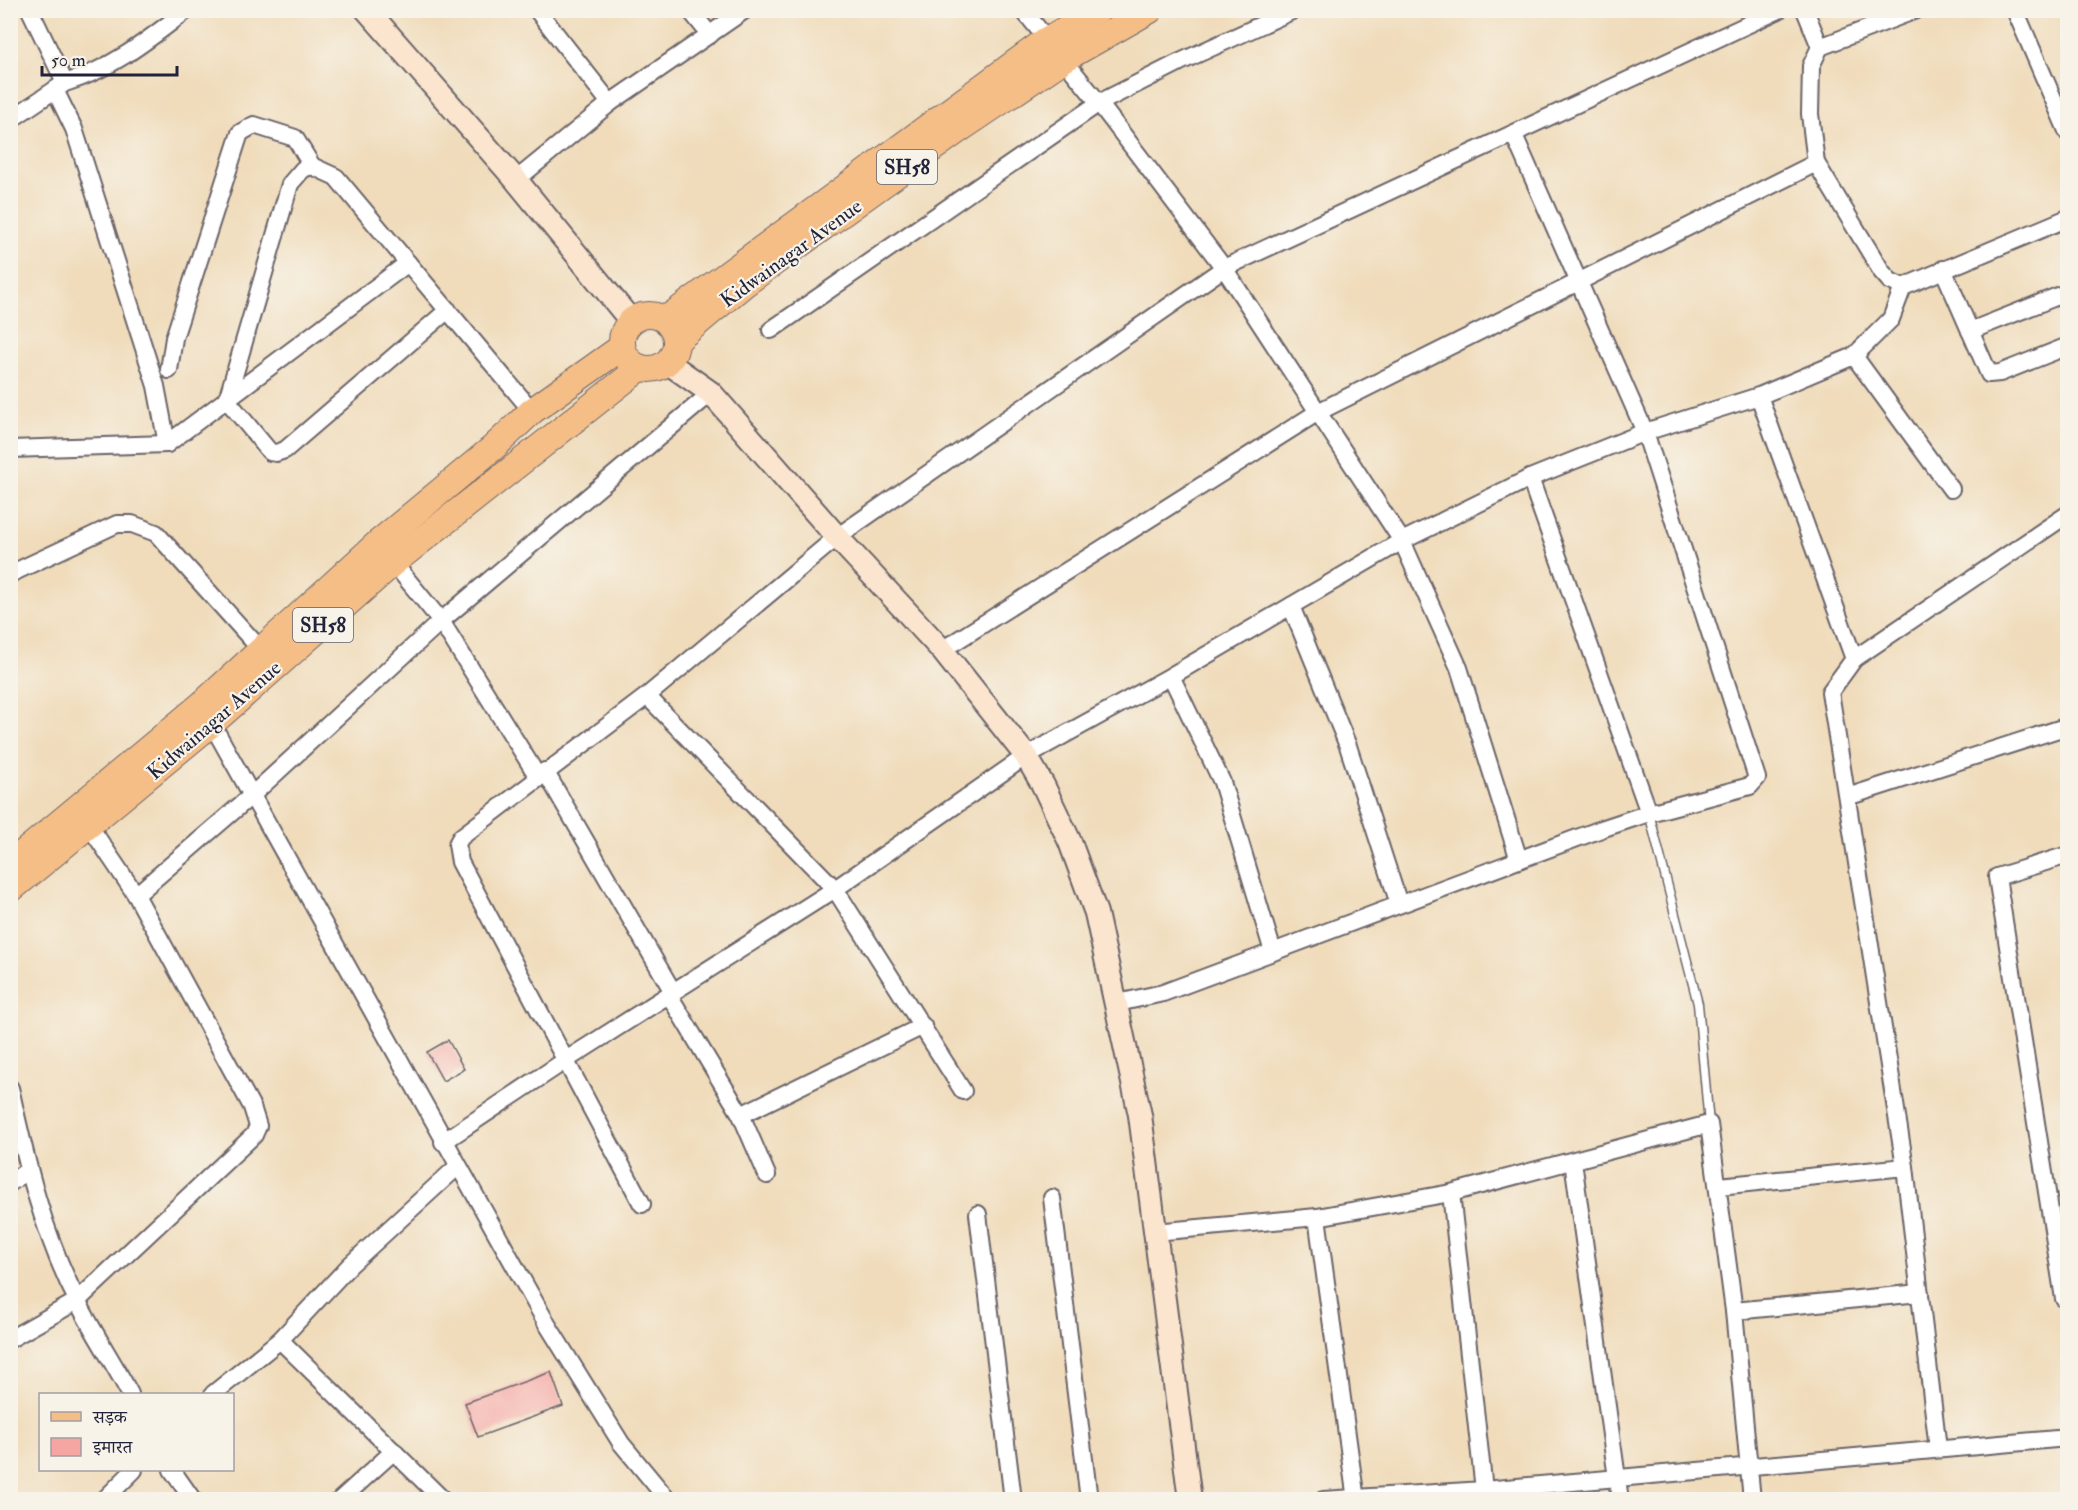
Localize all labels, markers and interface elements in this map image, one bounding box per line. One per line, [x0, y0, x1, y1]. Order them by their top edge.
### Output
scale bar [42, 39, 177, 77]
text: 50 m [51, 49, 86, 72]
road number: SH58 [877, 150, 937, 184]
street label: Kidwainagar Avenue [715, 193, 868, 314]
road number: SH58 [293, 608, 353, 642]
street label: Kidwainagar Avenue [142, 655, 287, 786]
legend [39, 1393, 234, 1471]
text: सड़क [92, 1406, 128, 1429]
text: इमारत [92, 1436, 133, 1459]

